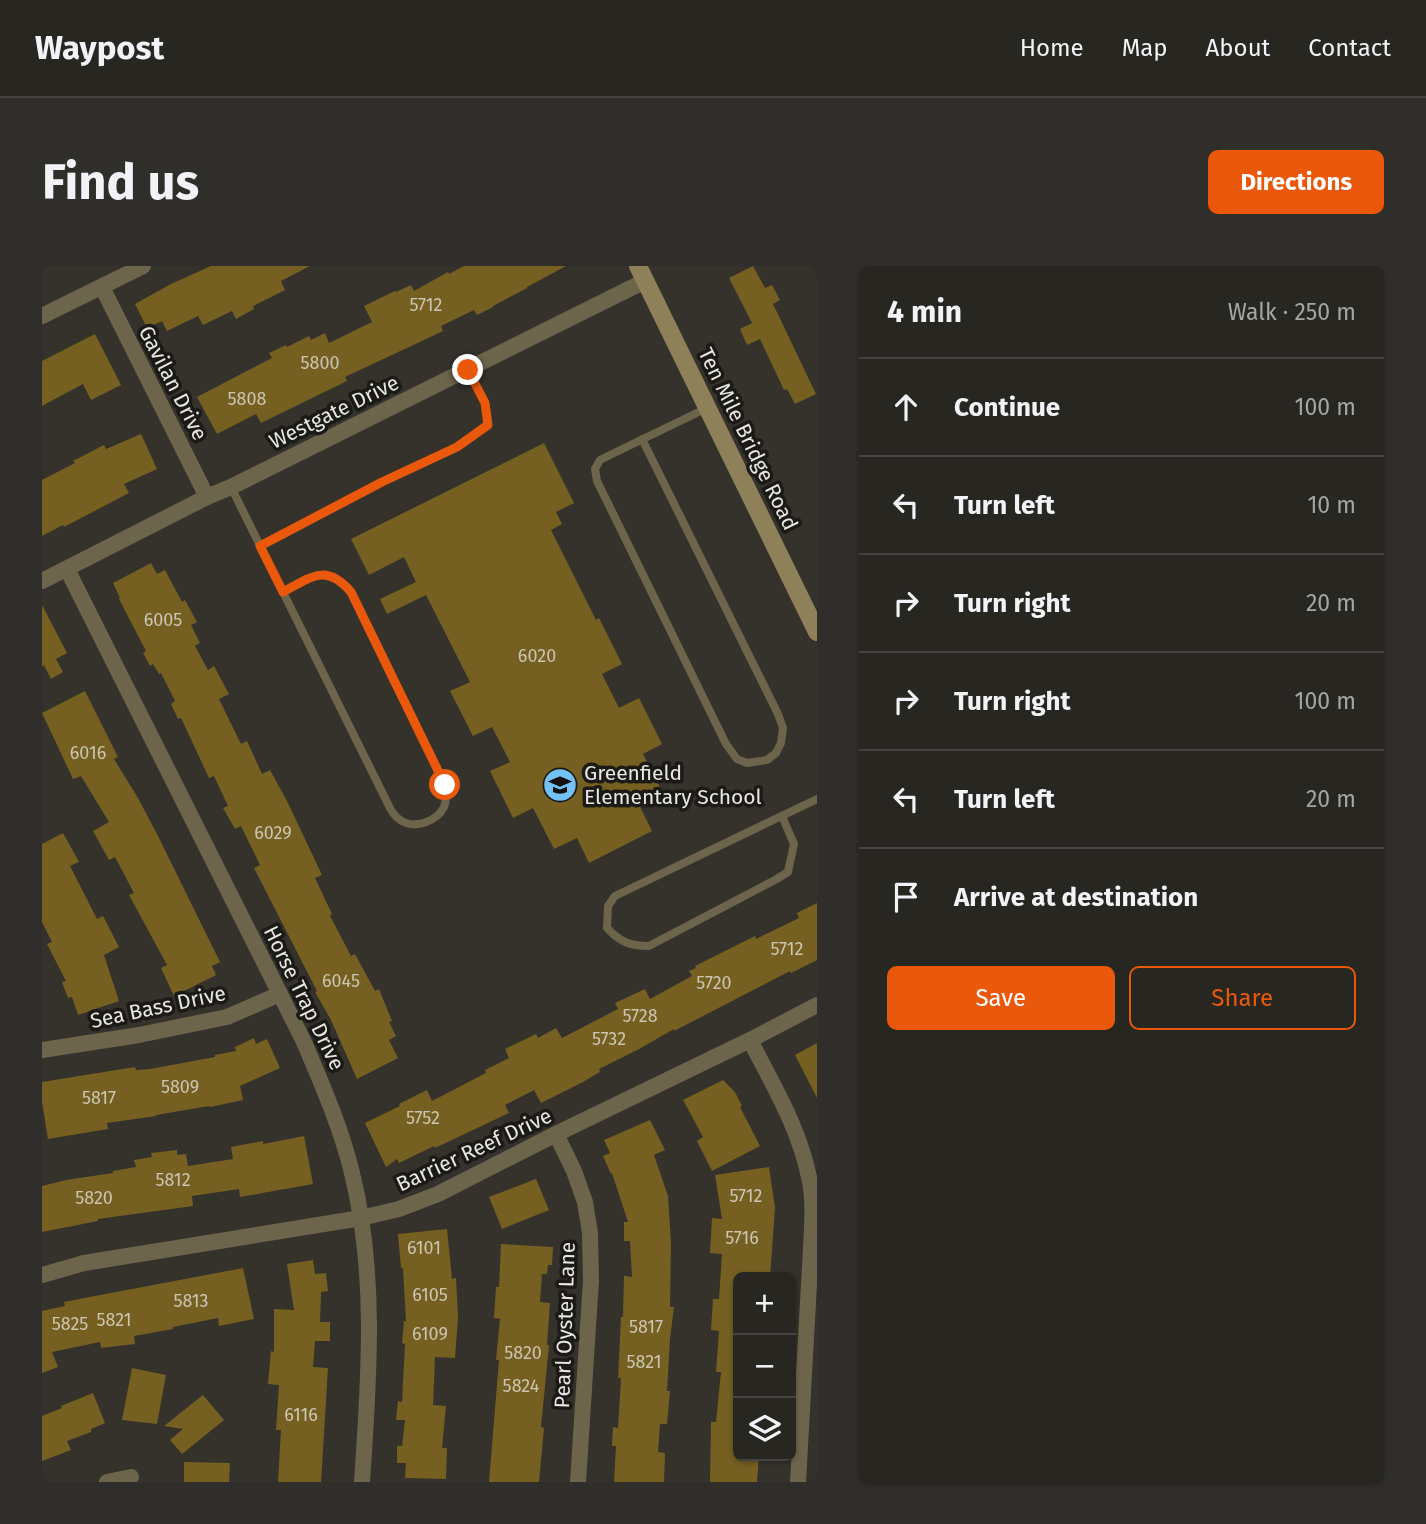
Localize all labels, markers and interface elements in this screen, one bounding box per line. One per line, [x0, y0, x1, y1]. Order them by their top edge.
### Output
text: Waypost [35, 28, 164, 68]
text: Home [1020, 34, 1084, 62]
text: Map [1122, 34, 1168, 62]
text: About [1206, 34, 1270, 62]
text: Contact [1308, 34, 1391, 62]
button: Directions [1208, 150, 1384, 214]
text: Find us [42, 153, 199, 212]
house number: 5712 [410, 294, 443, 316]
text: 4 min [887, 294, 962, 330]
text: Walk · 250 m [1228, 298, 1356, 326]
street label: Gavilan Drive [133, 321, 213, 445]
street label: Ten Mile Bridge Road [693, 344, 803, 534]
house number: 5800 [300, 352, 340, 374]
route end [452, 354, 483, 385]
street label: Westgate Drive [265, 369, 403, 455]
house number: 5808 [228, 388, 267, 410]
icon: ahead [887, 388, 925, 426]
text: Continue [954, 392, 1060, 423]
text: 100 m [1295, 393, 1356, 421]
icon: left [887, 486, 925, 524]
text: Turn left [954, 490, 1055, 521]
text: 10 m [1307, 491, 1356, 519]
icon: right [887, 584, 925, 622]
text: Turn right [954, 588, 1071, 619]
text: 20 m [1306, 589, 1356, 617]
house number: 6005 [144, 609, 182, 631]
house number: 6020 [518, 645, 556, 667]
icon: right [887, 682, 925, 720]
text: Turn right [954, 686, 1071, 717]
text: 100 m [1295, 687, 1356, 715]
house number: 6016 [70, 742, 106, 764]
place label: Greenfield Elementary School [584, 760, 762, 810]
school or university icon: Greenfield Elementary School [541, 766, 579, 804]
route start [429, 769, 460, 800]
icon: left [887, 780, 925, 818]
text: Turn left [954, 784, 1055, 815]
text: 20 m [1306, 785, 1356, 813]
house number: 6029 [254, 822, 292, 844]
icon: arrive [887, 878, 925, 916]
text: Arrive at destination [954, 882, 1198, 913]
street label: Horse Trap Drive [258, 922, 350, 1074]
house number: 5712 [771, 938, 804, 960]
button: Save [887, 966, 1115, 1030]
button: Share [1129, 966, 1356, 1030]
house number: 6045 [322, 970, 360, 992]
house number: 5720 [696, 972, 732, 994]
street label: Sea Bass Drive [88, 980, 228, 1034]
house number: 5728 [622, 1005, 658, 1027]
house number: 5732 [592, 1028, 626, 1050]
house number: 5809 [161, 1076, 199, 1098]
house number: 5817 [82, 1087, 116, 1109]
street label: Barrier Reef Drive [392, 1103, 556, 1197]
house number: 5752 [406, 1107, 440, 1129]
house number: 5812 [155, 1169, 191, 1191]
house number: 5712 [730, 1185, 763, 1207]
house number: 5820 [75, 1187, 113, 1209]
house number: 5716 [725, 1227, 759, 1249]
house number: 6101 [407, 1237, 441, 1259]
street label: Pearl Oyster Lane [549, 1241, 581, 1409]
map controls [733, 1272, 796, 1461]
button: + [733, 1272, 796, 1335]
house number: 6105 [412, 1284, 448, 1306]
house number: 5813 [173, 1290, 209, 1312]
house number: 5821 [96, 1309, 132, 1331]
house number: 5825 [52, 1313, 88, 1335]
house number: 5817 [629, 1316, 663, 1338]
house number: 6109 [412, 1323, 448, 1345]
button: − [733, 1335, 796, 1398]
house number: 5820 [504, 1342, 542, 1364]
house number: 5821 [626, 1351, 662, 1373]
house number: 5824 [503, 1375, 540, 1397]
button: layers [733, 1398, 796, 1461]
house number: 6116 [284, 1404, 318, 1426]

